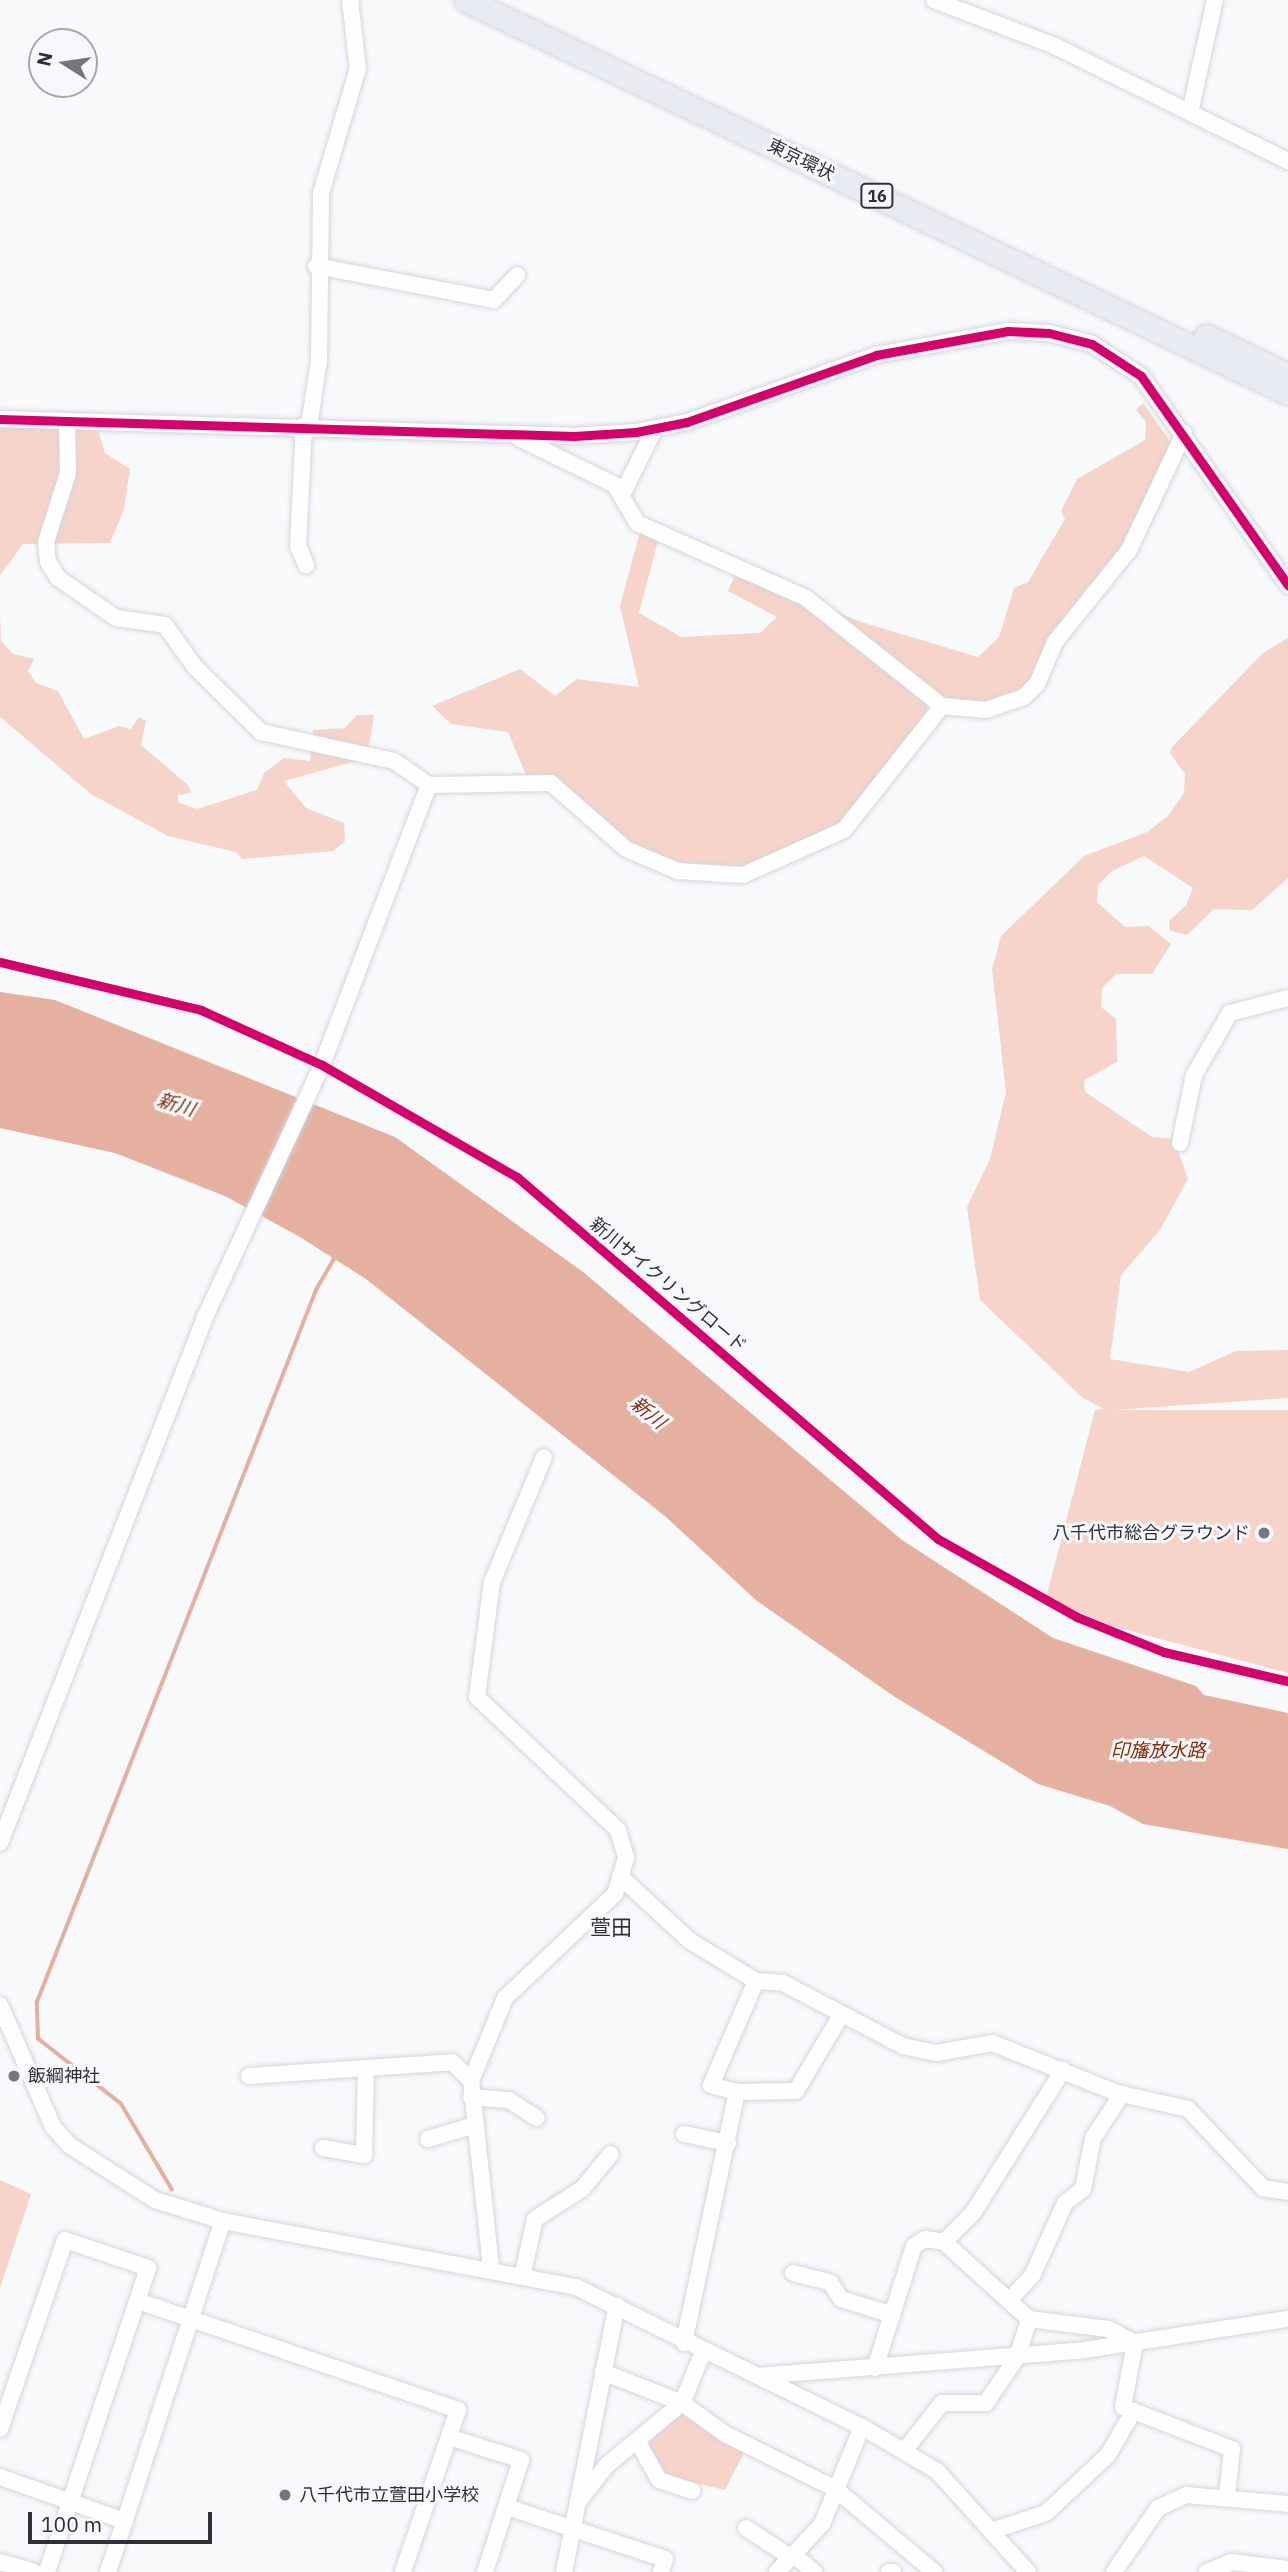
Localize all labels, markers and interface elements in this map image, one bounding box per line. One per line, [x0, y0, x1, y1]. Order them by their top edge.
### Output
north arrow [28, 28, 98, 98]
text: N [31, 50, 58, 68]
street label: 東京環状 [764, 135, 838, 185]
road number: 16 [860, 184, 894, 208]
water label: 新川 [154, 1089, 198, 1121]
street label: 新川サイクリングロード [585, 1213, 751, 1357]
water label: 新川 [626, 1392, 670, 1434]
place label: 八千代市総合グラウンド [1052, 1522, 1250, 1544]
marker: 八千代市総合グラウンド [1256, 1525, 1272, 1541]
water label: 印旛放水路 [1111, 1740, 1205, 1762]
district label: 萱田 [590, 1914, 632, 1940]
place label: 飯綱神社 [28, 2065, 100, 2087]
marker: 飯綱神社 [6, 2068, 22, 2084]
place label: 八千代市立萱田小学校 [299, 2484, 479, 2506]
marker: 八千代市立萱田小学校 [277, 2487, 293, 2503]
scale bar [32, 2498, 215, 2542]
text: 100 m [41, 2510, 102, 2538]

